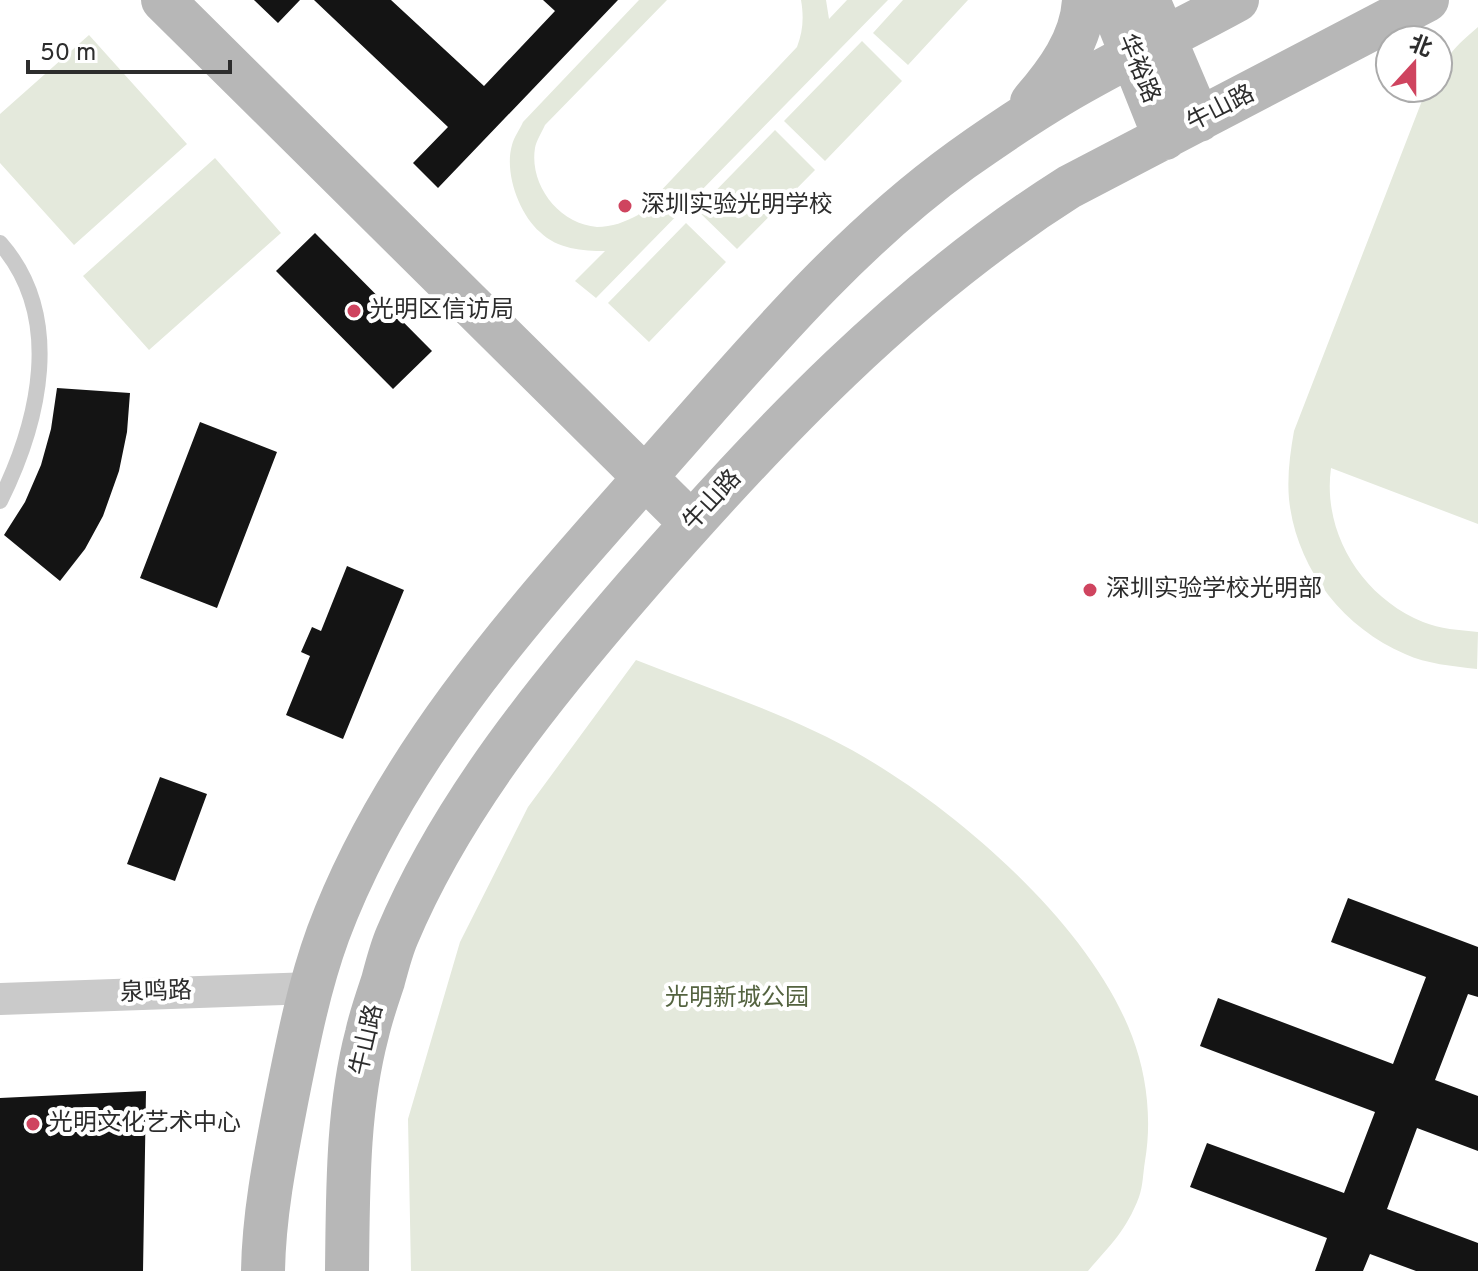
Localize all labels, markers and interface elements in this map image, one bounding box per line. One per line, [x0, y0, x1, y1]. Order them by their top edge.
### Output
scale bar [28, 24, 230, 74]
north arrow [1374, 24, 1454, 104]
street label: 华裕路 [1111, 30, 1165, 108]
text: 北 [1405, 31, 1435, 64]
text: 50 m [40, 39, 96, 69]
street label: 牛山路 [1182, 79, 1260, 139]
place label: 深圳实验光明学校 [641, 191, 833, 221]
marker: 深圳实验光明学校 [616, 197, 634, 215]
place label: 光明区信访局 [370, 296, 514, 326]
marker: 光明区信访局 [345, 302, 363, 320]
street label: 牛山路 [677, 464, 749, 538]
place label: 深圳实验学校光明部 [1106, 575, 1322, 605]
marker: 深圳实验学校光明部 [1081, 581, 1099, 599]
street label: 泉鸣路 [119, 977, 193, 1009]
park label: 光明新城公园 [665, 984, 809, 1014]
street label: 牛山路 [345, 1002, 391, 1078]
place label: 光明文化艺术中心 [49, 1109, 241, 1139]
marker: 光明文化艺术中心 [24, 1115, 42, 1133]

